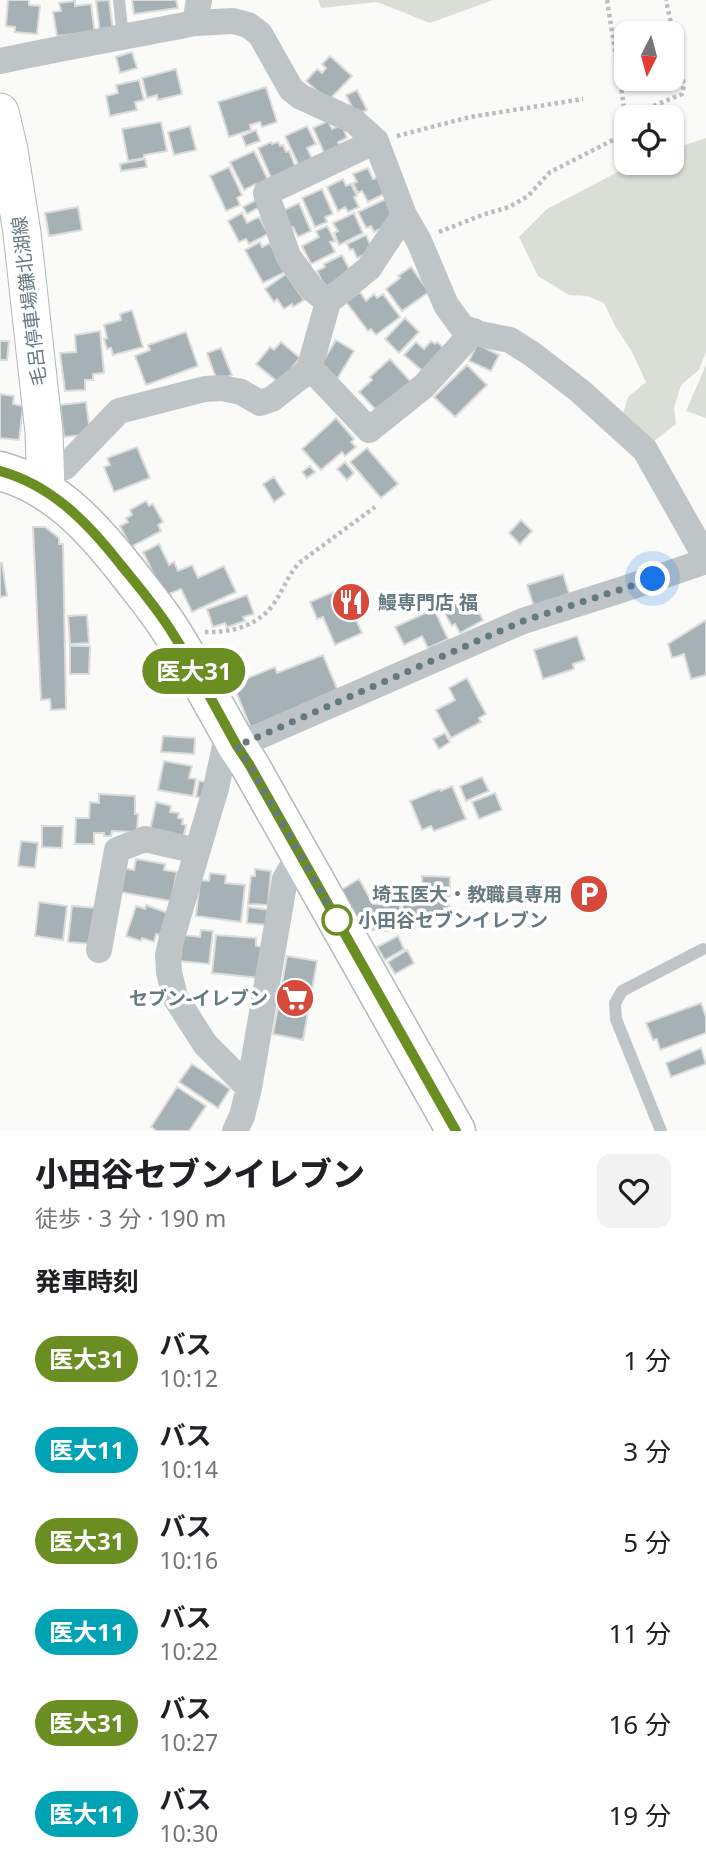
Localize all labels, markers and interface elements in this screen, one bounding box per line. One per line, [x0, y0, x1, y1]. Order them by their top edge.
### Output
north arrow [614, 21, 684, 91]
map controls [614, 21, 684, 175]
button: locate [614, 105, 684, 175]
street label: 毛呂停車場鎌北湖線 [6, 215, 52, 387]
your location [635, 561, 670, 596]
restaurant icon: 鰻専門店 福 [330, 581, 372, 623]
place label: 鰻専門店 福 [378, 589, 478, 615]
line badge: 医大31 [145, 648, 243, 694]
text: 医大31 [156, 654, 232, 687]
parking icon: 埼玉医大・教職員専用 [568, 873, 610, 915]
place label: 埼玉医大・教職員専用 [372, 881, 562, 907]
marker: 小田谷セブンイレブン [322, 905, 352, 935]
place label: 小田谷セブンイレブン [358, 907, 548, 933]
supermarket icon: セブン-イレブン [274, 977, 316, 1019]
place label: セブン-イレブン [129, 985, 268, 1011]
text: 小田谷セブンイレブン [35, 1151, 365, 1196]
button: heart [597, 1154, 671, 1228]
text: 徒歩 · 3 分 · 190 m [35, 1202, 226, 1234]
text: 発車時刻 [35, 1263, 139, 1299]
text: バス [159, 1326, 211, 1362]
text: 医大31 [49, 1342, 124, 1375]
text: 1 分 [623, 1342, 671, 1378]
text: 10:12 [159, 1362, 218, 1394]
text: バス [159, 1417, 211, 1453]
text: 医大11 [49, 1433, 124, 1466]
text: 3 分 [623, 1433, 671, 1469]
text: 10:14 [159, 1453, 218, 1485]
text: バス [159, 1508, 211, 1544]
text: 医大31 [49, 1524, 124, 1557]
text: 5 分 [623, 1524, 671, 1560]
text: 10:16 [159, 1544, 218, 1576]
text: バス [159, 1599, 211, 1635]
text: 医大11 [49, 1615, 124, 1648]
text: 11 分 [608, 1615, 671, 1651]
text: 10:22 [159, 1635, 218, 1667]
text: バス [159, 1690, 211, 1726]
text: 医大31 [49, 1706, 124, 1739]
text: 16 分 [608, 1706, 671, 1742]
text: 10:27 [159, 1726, 218, 1758]
text: バス [159, 1781, 211, 1817]
text: 医大11 [49, 1797, 124, 1830]
text: 19 分 [608, 1797, 671, 1833]
text: 10:30 [159, 1817, 218, 1849]

